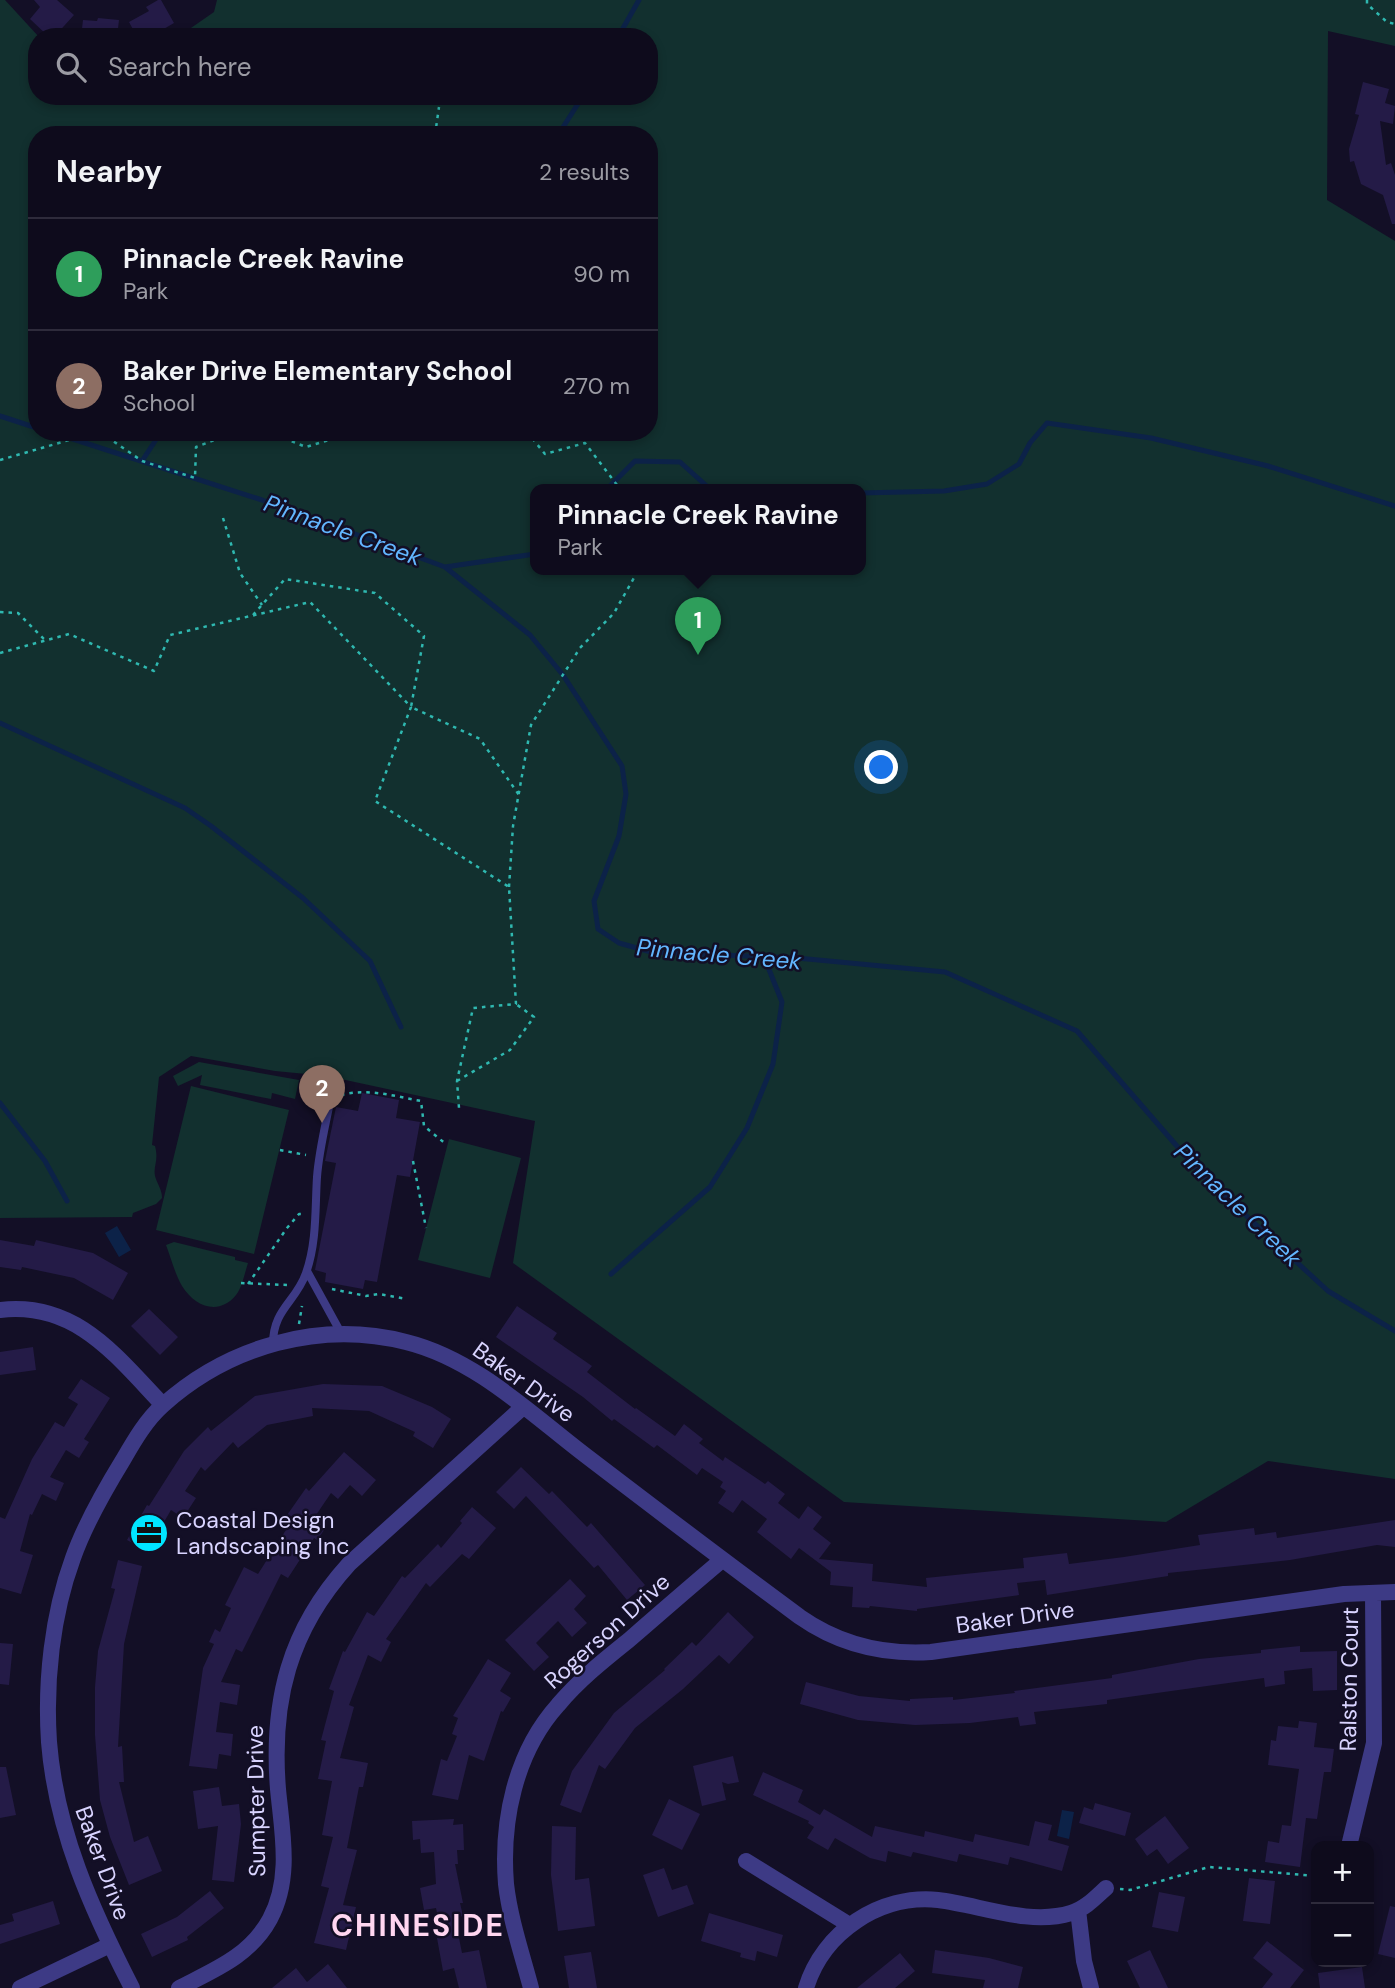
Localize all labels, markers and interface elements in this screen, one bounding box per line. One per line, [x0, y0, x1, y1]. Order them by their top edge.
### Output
search box [28, 28, 658, 105]
icon: search [52, 48, 90, 86]
text: Search here [108, 50, 251, 84]
text: Nearby [56, 152, 162, 191]
text: 2 results [539, 157, 630, 187]
text: Pinnacle Creek Ravine [123, 242, 404, 276]
text: 1 [75, 259, 83, 289]
text: 90 m [573, 259, 630, 289]
text: Park [123, 276, 168, 306]
text: Baker Drive Elementary School [123, 354, 512, 388]
text: 2 [72, 371, 86, 401]
text: 270 m [563, 371, 630, 401]
text: School [123, 388, 195, 418]
popup [530, 484, 866, 575]
water label: Pinnacle Creek [260, 487, 427, 573]
text: Pinnacle Creek Ravine [557, 498, 839, 532]
text: Park [557, 532, 603, 562]
pin: 1 [675, 597, 721, 655]
your location [864, 750, 898, 784]
water label: Pinnacle Creek [635, 931, 804, 977]
pin: 2 [299, 1065, 345, 1123]
water label: Pinnacle Creek [1168, 1136, 1309, 1274]
street label: Baker Drive [467, 1335, 581, 1429]
place label: Coastal Design Landscaping Inc [176, 1505, 349, 1561]
office icon: Coastal Design Landscaping Inc [128, 1512, 170, 1554]
street label: Rogerson Drive [538, 1567, 676, 1695]
street label: Baker Drive [954, 1594, 1076, 1640]
street label: Ralston Court [1333, 1606, 1365, 1752]
street label: Sumpter Drive [240, 1725, 272, 1877]
street label: Baker Drive [69, 1802, 137, 1924]
map controls [1311, 1841, 1374, 1967]
button: + [1311, 1841, 1374, 1904]
button: − [1311, 1904, 1374, 1967]
district label: CHINESIDE [331, 1906, 505, 1945]

